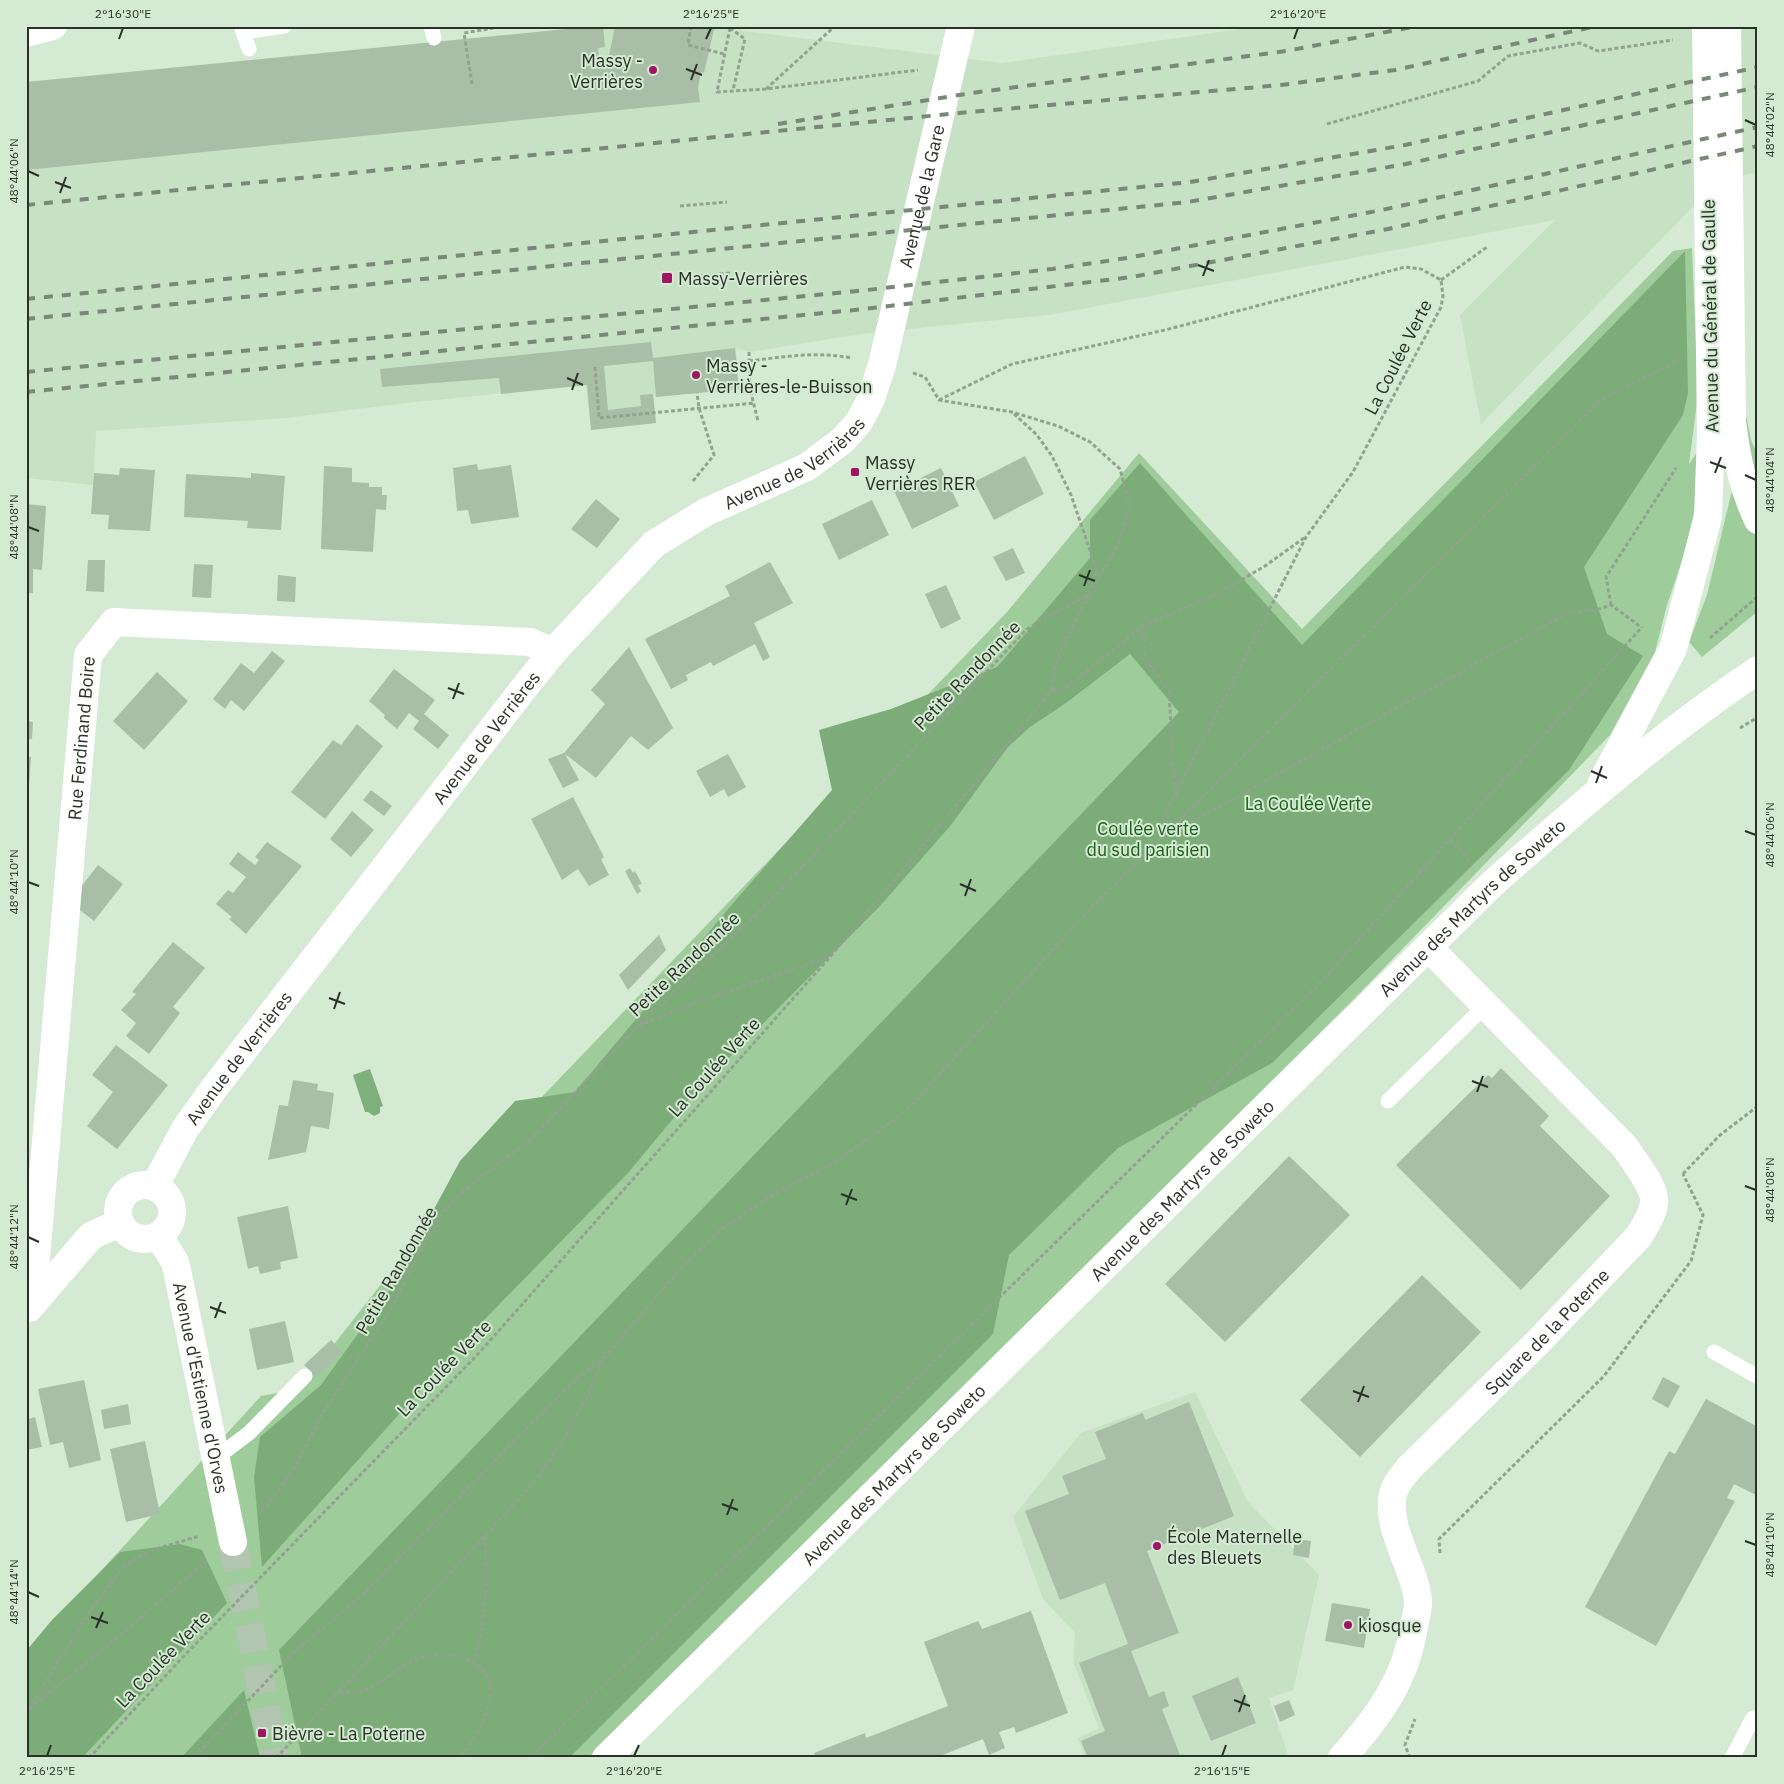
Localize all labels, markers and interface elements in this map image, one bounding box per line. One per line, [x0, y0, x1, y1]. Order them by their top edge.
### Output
text: 2°16'30"E [95, 6, 151, 21]
text: 2°16'25"E [683, 6, 739, 21]
text: 2°16'20"E [1270, 6, 1326, 21]
place label: Massy - Verrières [570, 49, 643, 93]
marker: Massy - Verrières [647, 64, 659, 76]
text: 48°44'02"N [1762, 92, 1777, 158]
street label: Avenue de la Gare [894, 122, 949, 270]
text: 48°44'06"N [6, 138, 21, 204]
street label: Avenue du Général de Gaulle [1696, 199, 1724, 433]
place label: Massy-Verrières [678, 267, 808, 290]
marker: Massy-Verrières [660, 271, 674, 285]
street label: La Coulée Verte [1359, 295, 1437, 419]
place label: Massy - Verrières-le-Buisson [706, 354, 872, 398]
marker: Massy - Verrières-le-Buisson [690, 369, 702, 381]
street label: Avenue de Verrières [720, 412, 870, 514]
text: 48°44'04"N [1762, 447, 1777, 513]
place label: Massy Verrières RER [865, 451, 976, 495]
marker: Massy Verrières RER [849, 466, 861, 478]
text: 48°44'08"N [6, 494, 21, 560]
street label: Petite Randonnée [909, 615, 1025, 735]
street label: Rue Ferdinand Boire [62, 655, 99, 821]
street label: Avenue de Verrières [427, 666, 545, 808]
park label: La Coulée Verte [1245, 792, 1371, 815]
text: 48°44'06"N [1762, 802, 1777, 868]
street label: Avenue des Martyrs de Soweto [1374, 813, 1570, 1001]
park label: Coulée verte du sud parisien [1086, 817, 1210, 861]
text: 48°44'10"N [6, 849, 21, 915]
street label: Petite Randonnée [624, 907, 744, 1021]
street label: Avenue de Verrières [180, 986, 297, 1129]
street label: La Coulée Verte [663, 1012, 765, 1122]
street label: Avenue des Martyrs de Soweto [1085, 1094, 1279, 1285]
text: 48°44'08"N [1762, 1157, 1777, 1223]
street label: Petite Randonnée [350, 1202, 442, 1338]
text: 48°44'12"N [6, 1204, 21, 1270]
street label: Square de la Poterne [1479, 1263, 1614, 1400]
street label: Avenue d'Estienne d'Orves [168, 1280, 234, 1495]
street label: La Coulée Verte [392, 1314, 496, 1421]
street label: Avenue des Martyrs de Soweto [797, 1379, 990, 1570]
text: 48°44'10"N [1762, 1512, 1777, 1578]
place label: École Maternelle des Bleuets [1167, 1525, 1302, 1569]
marker: École Maternelle des Bleuets [1151, 1540, 1163, 1552]
text: 48°44'14"N [6, 1559, 21, 1625]
street label: La Coulée Verte [111, 1605, 215, 1712]
place label: kiosque [1358, 1614, 1421, 1637]
marker: kiosque [1342, 1619, 1354, 1631]
place label: Bièvre - La Poterne [272, 1722, 425, 1745]
marker: Bièvre - La Poterne [256, 1727, 268, 1739]
text: 2°16'25"E [19, 1763, 75, 1778]
text: 2°16'20"E [606, 1763, 662, 1778]
text: 2°16'15"E [1194, 1763, 1250, 1778]

